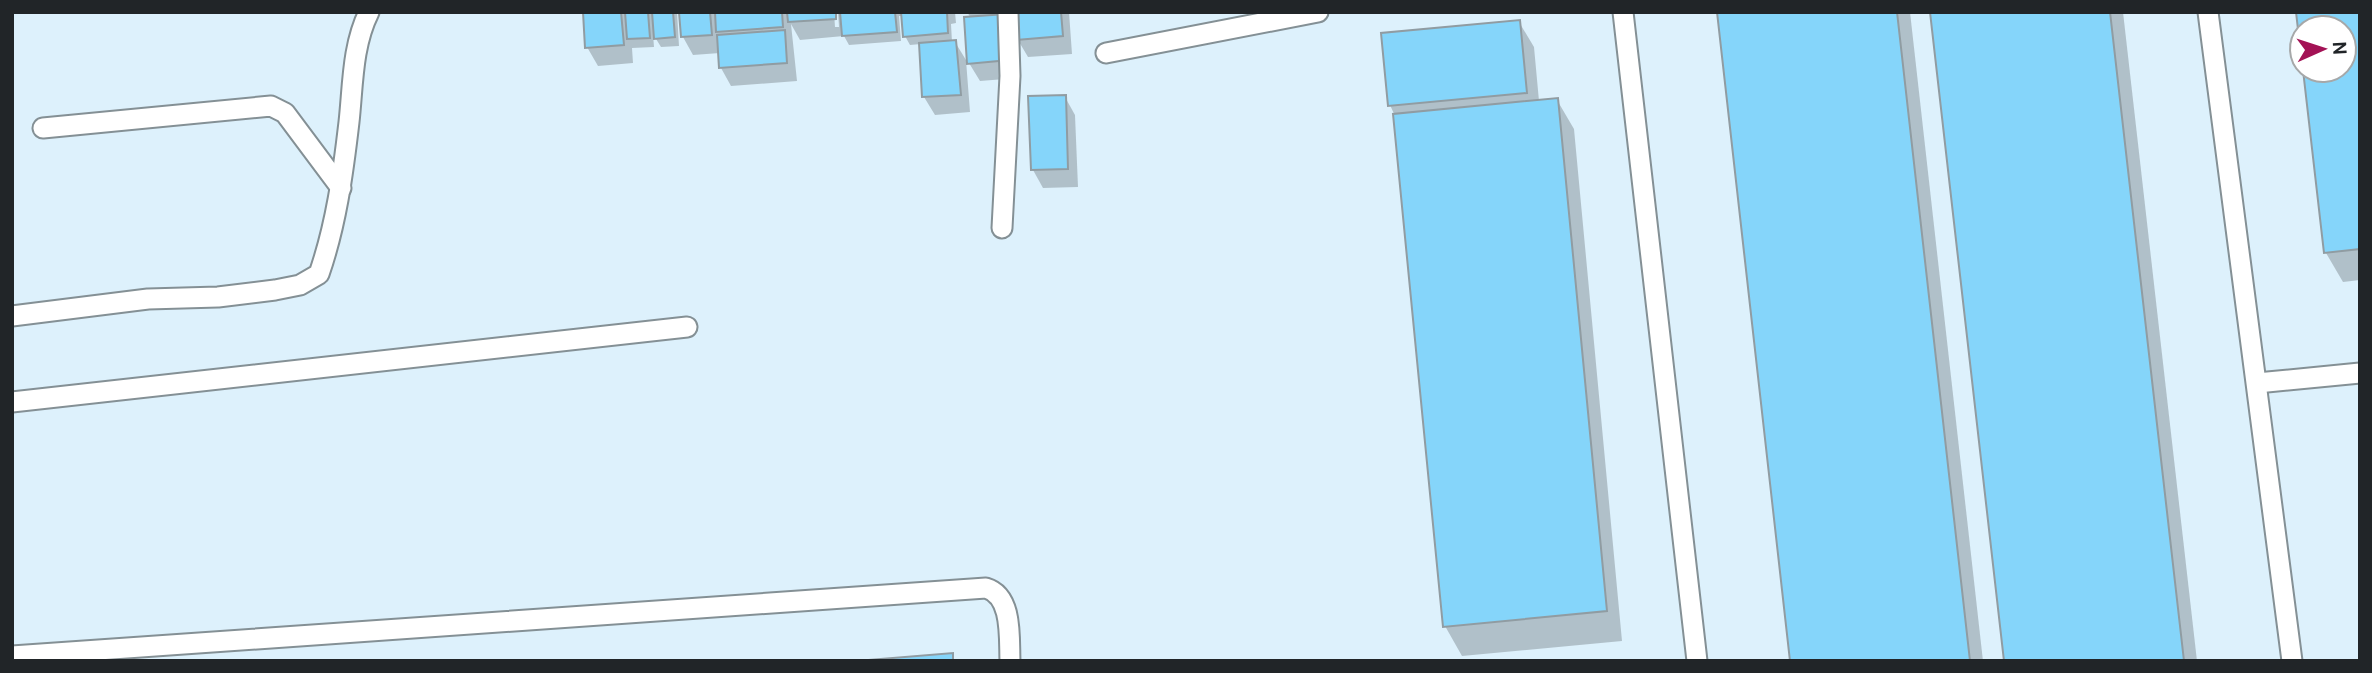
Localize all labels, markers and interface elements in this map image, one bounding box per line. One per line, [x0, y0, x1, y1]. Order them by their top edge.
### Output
north arrow [2288, 14, 2358, 84]
text: N [2328, 41, 2351, 55]

